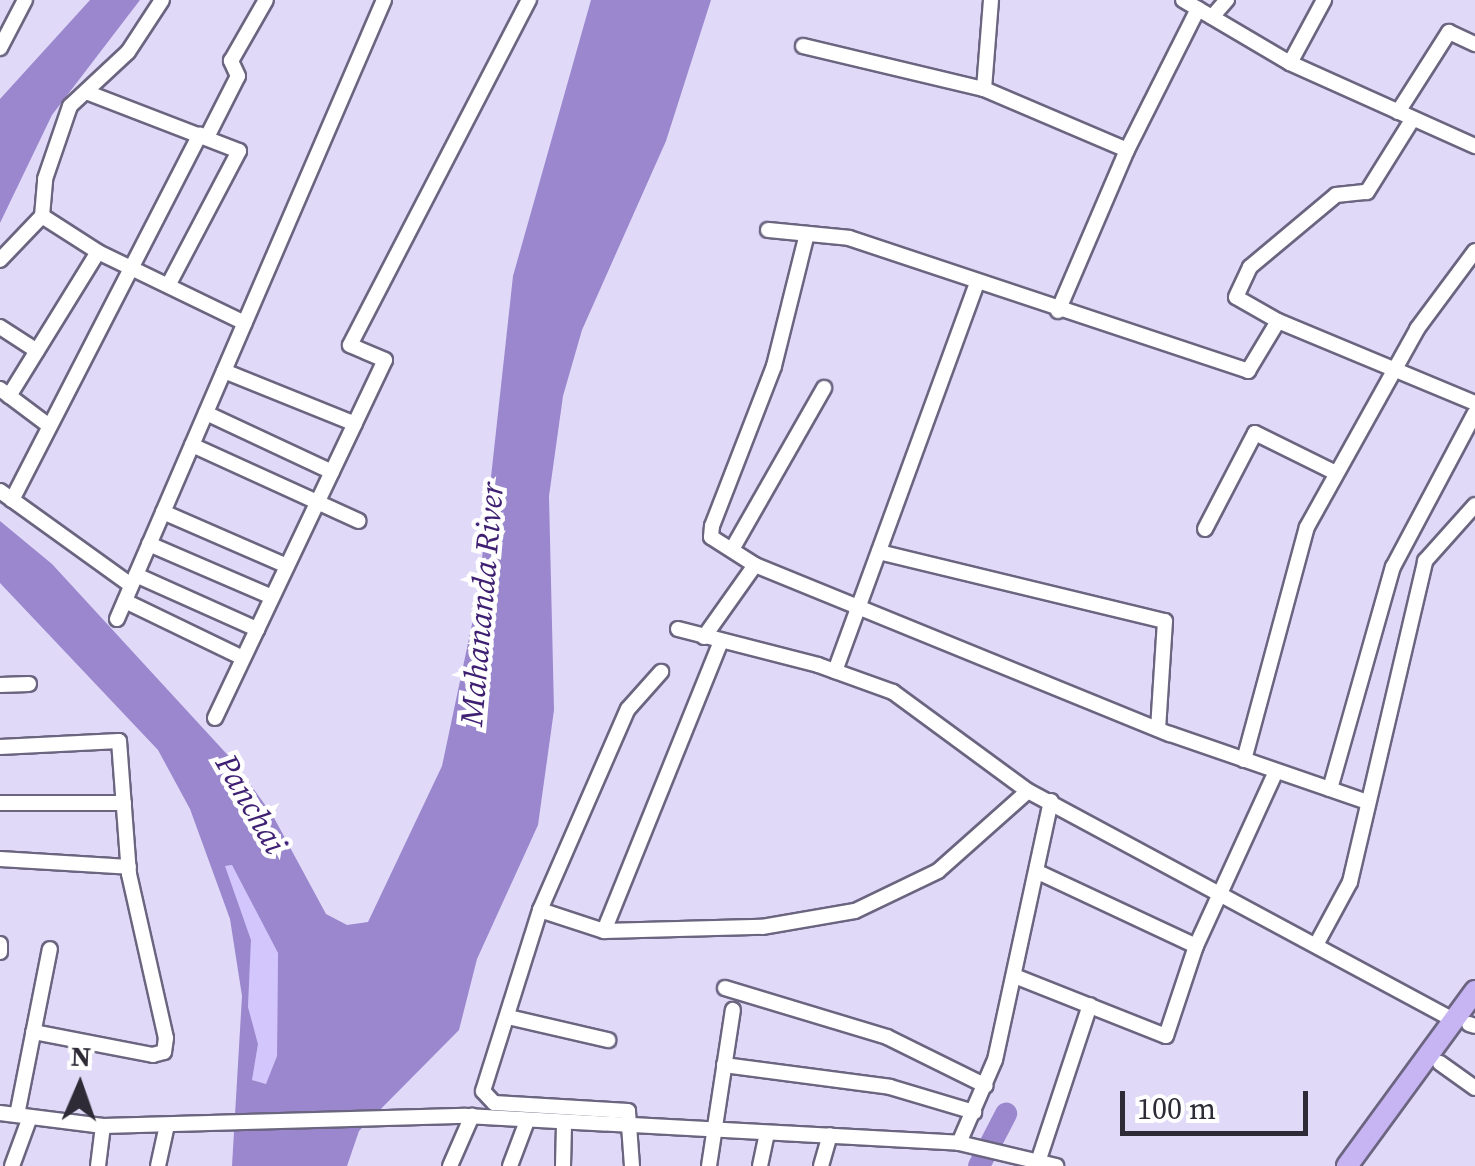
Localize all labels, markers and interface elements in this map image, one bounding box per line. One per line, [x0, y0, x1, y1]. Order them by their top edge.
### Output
water label: Mahananda River [452, 481, 512, 727]
water label: Panchai [207, 747, 295, 861]
north arrow [30, 1036, 130, 1136]
text: N [70, 1037, 92, 1075]
scale bar [1125, 1071, 1312, 1133]
text: 100 m [1137, 1088, 1216, 1129]

